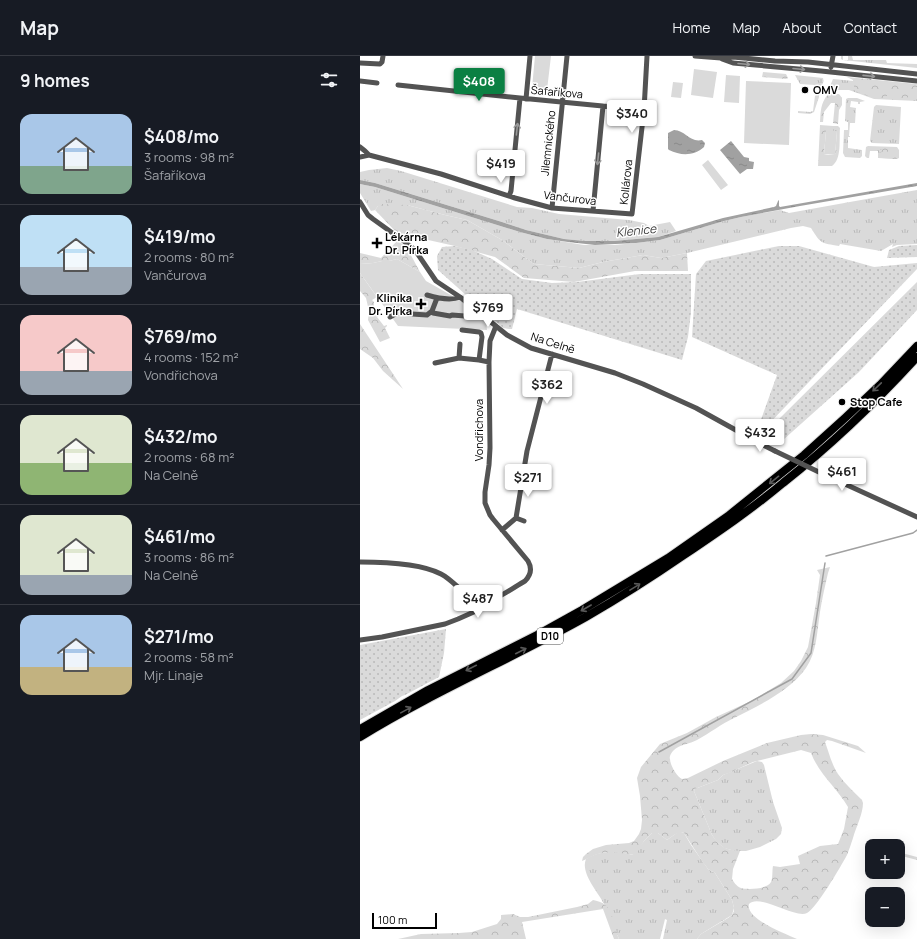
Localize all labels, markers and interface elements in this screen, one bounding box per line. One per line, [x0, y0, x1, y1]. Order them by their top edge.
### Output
text: Map [20, 15, 59, 41]
text: Home [673, 18, 710, 37]
text: Map [732, 18, 760, 37]
text: About [782, 18, 822, 37]
text: Contact [844, 18, 897, 37]
one-way arrow [737, 61, 750, 68]
one-way arrow [792, 66, 805, 73]
pin: $408 [455, 68, 503, 102]
text: 9 homes [20, 69, 90, 92]
icon: filters [318, 69, 340, 91]
text: $408 [463, 72, 495, 90]
one-way arrow [862, 72, 875, 80]
street label: Šafaříkova [530, 82, 584, 101]
place label: OMV [813, 82, 838, 97]
marker: OMV [800, 85, 810, 95]
pin: $340 [608, 100, 656, 134]
text: $340 [616, 104, 648, 122]
street label: Jilemnického [537, 109, 558, 176]
one-way arrow [513, 123, 520, 136]
text: $408/mo [144, 125, 219, 148]
icon: home [52, 130, 100, 178]
text: 3 rooms · 98 m² [144, 148, 234, 166]
pin: $419 [477, 150, 525, 184]
one-way arrow [594, 152, 602, 165]
text: $419 [486, 154, 516, 172]
street label: Kollárova [616, 159, 635, 205]
text: Šafaříkova [144, 166, 206, 184]
street label: Vančurova [543, 187, 597, 208]
water label: Klenice [615, 220, 658, 241]
text: $419/mo [144, 225, 216, 248]
place label: Lékárna Dr. Pírka [385, 229, 429, 257]
icon: home [52, 231, 100, 279]
marker: Lékárna Dr. Pírka [372, 238, 382, 248]
text: 2 rooms · 80 m² [144, 248, 234, 266]
text: Vančurova [144, 266, 207, 284]
place label: Klinika Dr. Pírka [368, 290, 412, 318]
pin: $769 [464, 294, 512, 328]
marker: Klinika Dr. Pírka [415, 298, 427, 310]
text: $769 [473, 298, 503, 316]
text: $769/mo [144, 325, 217, 348]
street label: Na Celně [529, 328, 578, 357]
icon: home [52, 331, 100, 379]
text: 4 rooms · 152 m² [144, 348, 239, 366]
text: Vondřichova [144, 366, 218, 384]
pin: $362 [523, 371, 571, 405]
text: $362 [531, 375, 563, 393]
one-way arrow [872, 382, 882, 392]
place label: Stop Cafe [850, 394, 903, 409]
marker: Stop Cafe [837, 397, 847, 407]
street label: Vondřichova [471, 399, 486, 461]
pin: $432 [736, 419, 784, 453]
text: $432 [744, 423, 776, 441]
text: $432/mo [144, 425, 218, 448]
icon: home [52, 431, 100, 479]
text: 2 rooms · 68 m² [144, 448, 234, 466]
pin: $461 [818, 458, 866, 492]
text: $461 [827, 462, 857, 480]
pin: $271 [504, 464, 552, 498]
text: Na Celně [144, 466, 198, 484]
text: $271 [514, 468, 542, 486]
one-way arrow [768, 475, 779, 484]
text: $461/mo [144, 525, 215, 548]
icon: home [52, 531, 100, 579]
text: 3 rooms · 86 m² [144, 548, 234, 566]
text: Na Celně [144, 566, 198, 584]
one-way arrow [629, 583, 641, 591]
pin: $487 [454, 585, 502, 619]
text: $487 [463, 589, 493, 607]
one-way arrow [580, 604, 592, 612]
text: $271/mo [144, 625, 214, 648]
road number: D10 [537, 628, 563, 644]
icon: home [52, 631, 100, 679]
one-way arrow [515, 647, 527, 654]
text: 2 rooms · 58 m² [144, 648, 234, 666]
one-way arrow [465, 664, 477, 672]
text: Mjr. Linaje [144, 666, 203, 684]
one-way arrow [400, 706, 412, 714]
map controls [865, 839, 905, 927]
button: + [865, 839, 905, 879]
button: − [865, 887, 905, 927]
scale bar [372, 911, 437, 930]
text: 100 m [378, 912, 407, 927]

